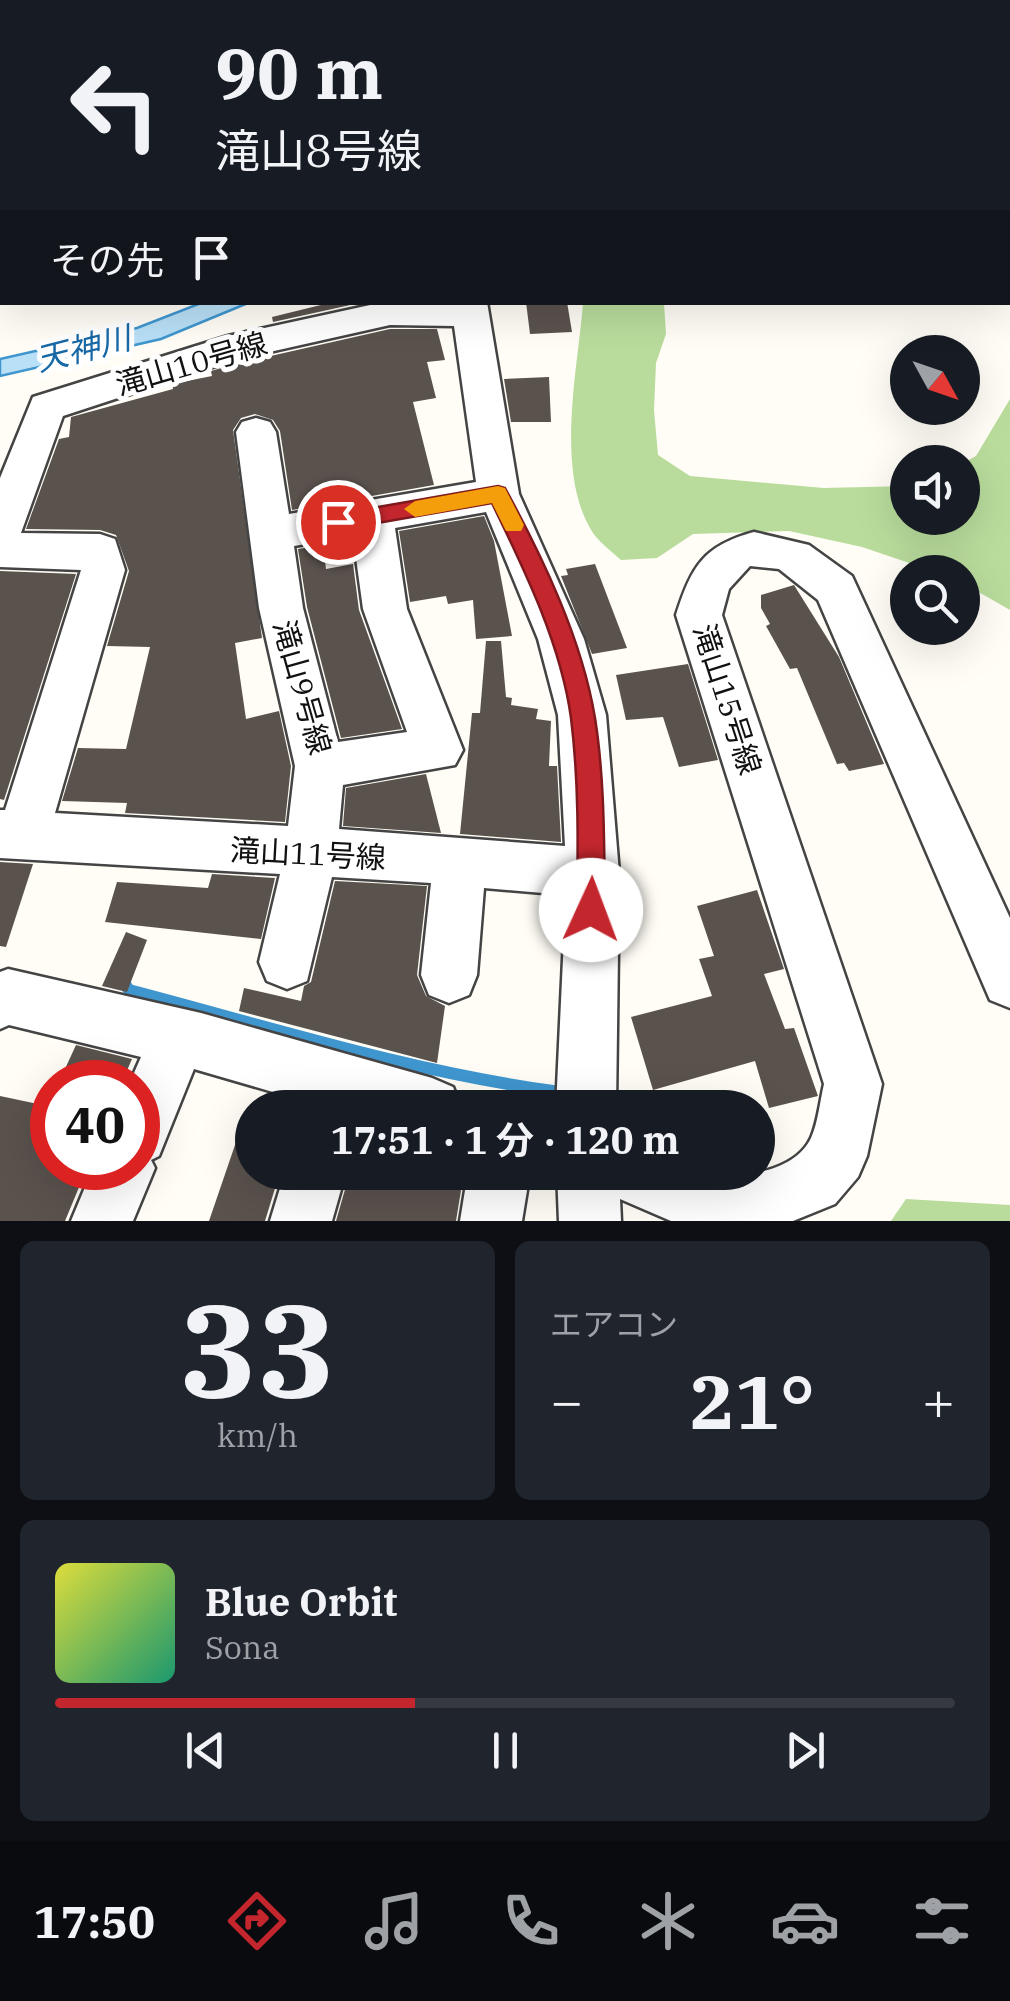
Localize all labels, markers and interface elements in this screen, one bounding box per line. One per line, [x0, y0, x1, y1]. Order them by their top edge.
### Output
text: 90 m [215, 27, 383, 118]
icon: left [50, 40, 180, 170]
text: 滝山8号線 [215, 121, 422, 179]
icon: arrive [184, 230, 239, 285]
text: その先 [50, 235, 164, 284]
water label: 天神川 [31, 315, 138, 380]
street label: 滝山10号線 [111, 323, 271, 403]
north arrow [890, 335, 980, 425]
map controls [890, 335, 980, 645]
button: sound [890, 445, 980, 535]
pin [296, 480, 381, 565]
icon: arrive [311, 495, 366, 550]
button: search [890, 555, 980, 645]
street label: 滝山9号線 [265, 615, 341, 759]
street label: 滝山15号線 [685, 619, 771, 779]
street label: 滝山11号線 [229, 829, 387, 877]
position arrow [539, 858, 643, 962]
speed limit sign: 40 [30, 1060, 160, 1190]
text: 17:51 · 1 分 · 120 m [331, 1115, 679, 1164]
text: 33 [179, 1264, 336, 1433]
text: エアコン [550, 1303, 678, 1345]
text: 21° [690, 1352, 815, 1450]
text: − [550, 1365, 583, 1436]
text: + [922, 1365, 955, 1436]
text: km/h [217, 1414, 298, 1456]
text: Blue Orbit [205, 1577, 397, 1626]
text: Sona [205, 1626, 280, 1668]
icon: previous [178, 1723, 233, 1778]
icon: pause [478, 1723, 533, 1778]
icon: next [778, 1723, 833, 1778]
icon: directions [222, 1886, 292, 1956]
icon: music [359, 1886, 429, 1956]
icon: phone [496, 1886, 566, 1956]
icon: climate [633, 1886, 703, 1956]
icon: car [770, 1886, 840, 1956]
icon: filters [907, 1886, 977, 1956]
text: 17:50 [33, 1892, 155, 1950]

